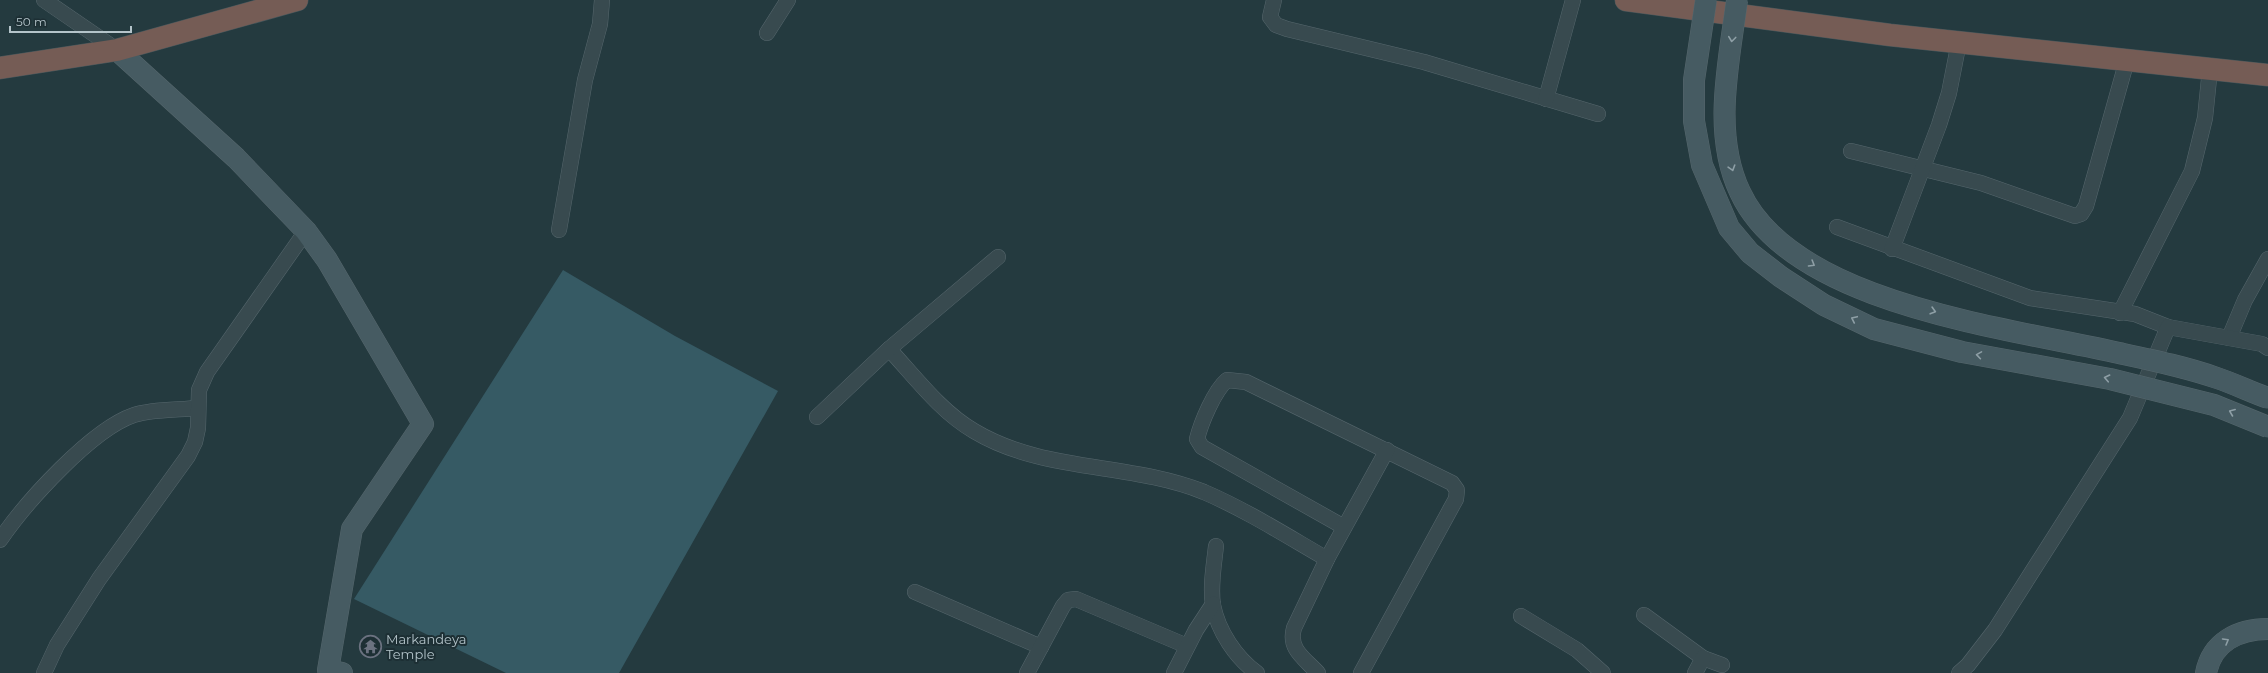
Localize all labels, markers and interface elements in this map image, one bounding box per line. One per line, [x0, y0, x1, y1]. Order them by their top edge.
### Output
scale bar [10, 8, 131, 34]
text: 50 m [16, 14, 47, 29]
one-way arrow [1728, 36, 1737, 42]
one-way arrow [1727, 164, 1736, 171]
one-way arrow [1808, 260, 1815, 267]
one-way arrow [1929, 306, 1936, 315]
one-way arrow [1851, 316, 1858, 324]
one-way arrow [1976, 351, 1982, 360]
one-way arrow [2103, 375, 2110, 383]
one-way arrow [2228, 409, 2235, 417]
place label: Markandeya Temple [386, 631, 466, 662]
temple icon: Markandeya Temple [357, 633, 383, 659]
one-way arrow [2222, 639, 2229, 646]

